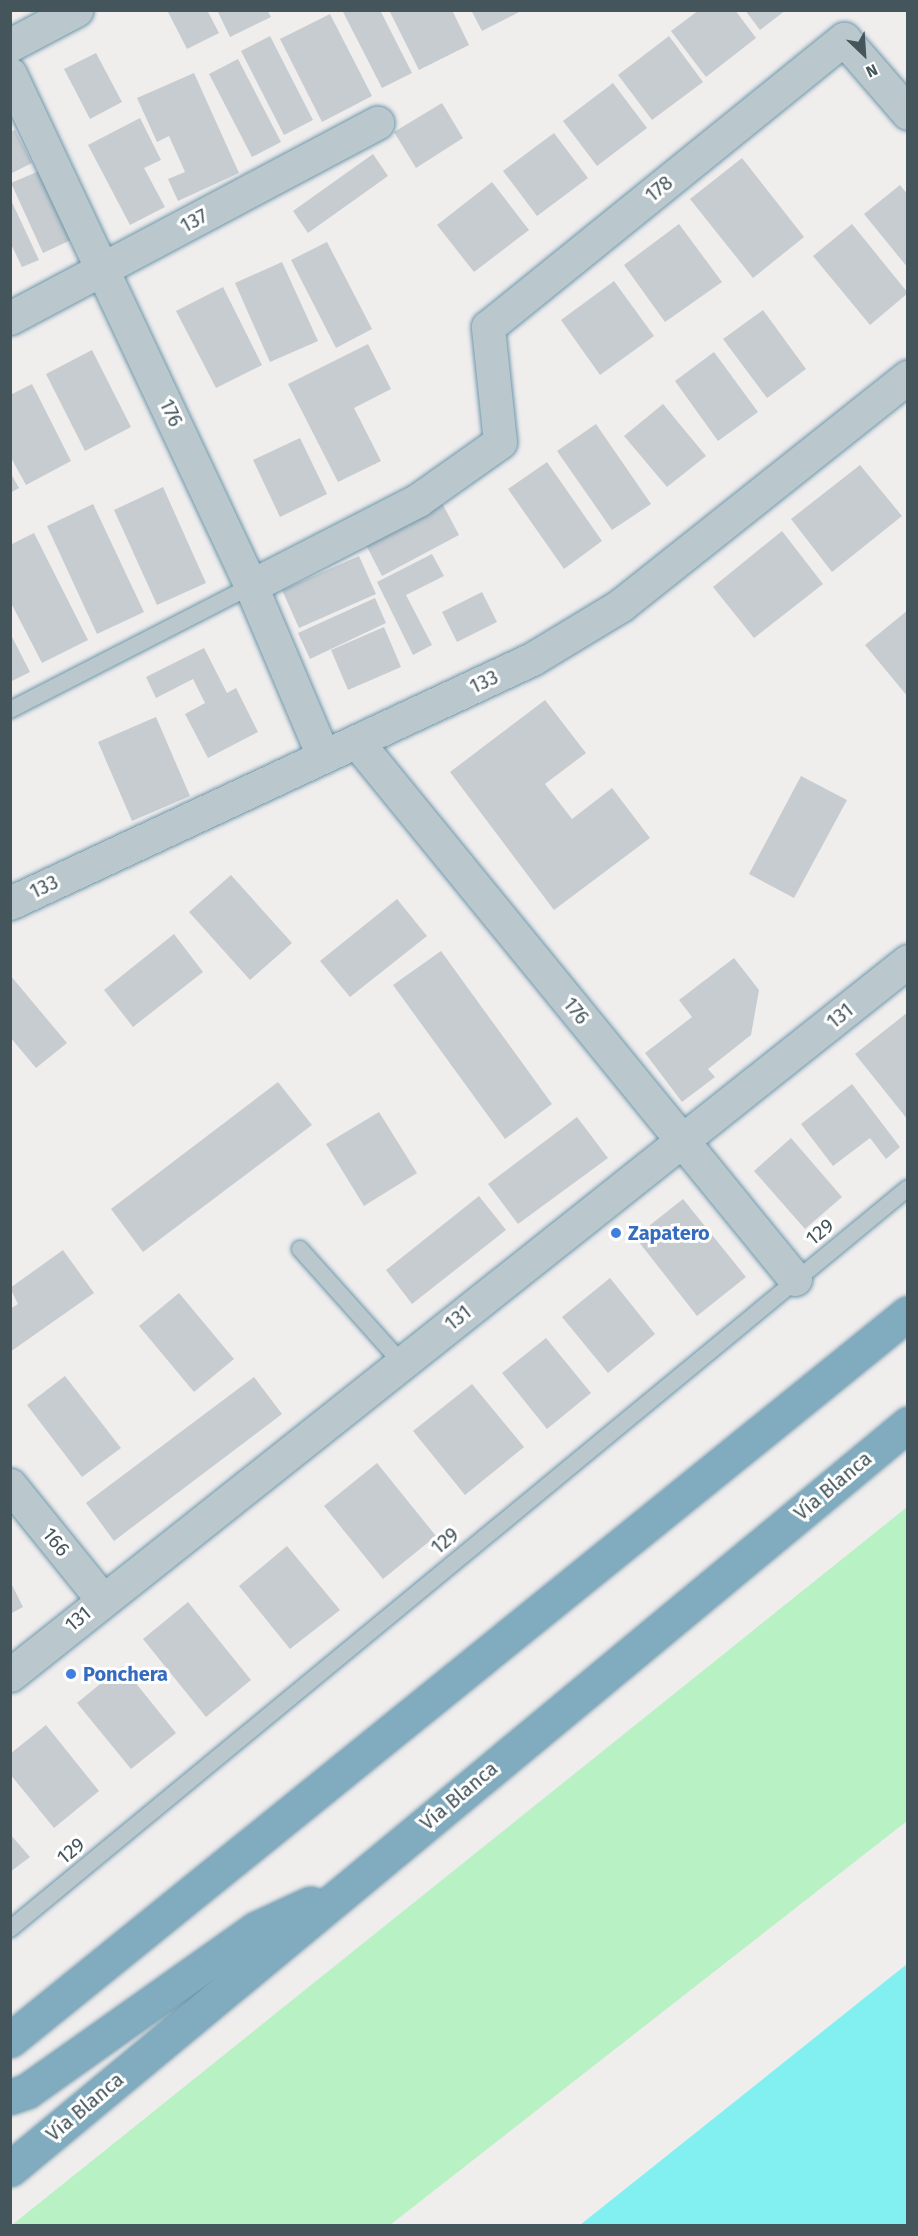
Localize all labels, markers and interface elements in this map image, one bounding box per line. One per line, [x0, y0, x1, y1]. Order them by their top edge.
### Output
north arrow [834, 24, 894, 84]
text: N [863, 60, 881, 82]
street label: 178 [641, 171, 677, 207]
street label: 137 [176, 204, 212, 238]
street label: 176 [154, 395, 188, 431]
street label: 133 [466, 665, 502, 699]
street label: 133 [26, 870, 62, 904]
street label: 176 [558, 993, 594, 1029]
street label: 131 [822, 998, 858, 1034]
street label: 129 [801, 1214, 839, 1250]
place label: Zapatero [628, 1221, 710, 1245]
marker: Zapatero [609, 1226, 623, 1240]
street label: 131 [440, 1300, 476, 1336]
street label: Vía Blanca [789, 1447, 877, 1525]
street label: 166 [37, 1523, 75, 1561]
street label: 129 [426, 1523, 464, 1559]
street label: 131 [60, 1601, 96, 1637]
place label: Ponchera [83, 1662, 168, 1686]
marker: Ponchera [64, 1667, 78, 1681]
street label: Vía Blanca [415, 1757, 503, 1835]
street label: 129 [52, 1833, 90, 1869]
street label: Vía Blanca [41, 2068, 129, 2146]

